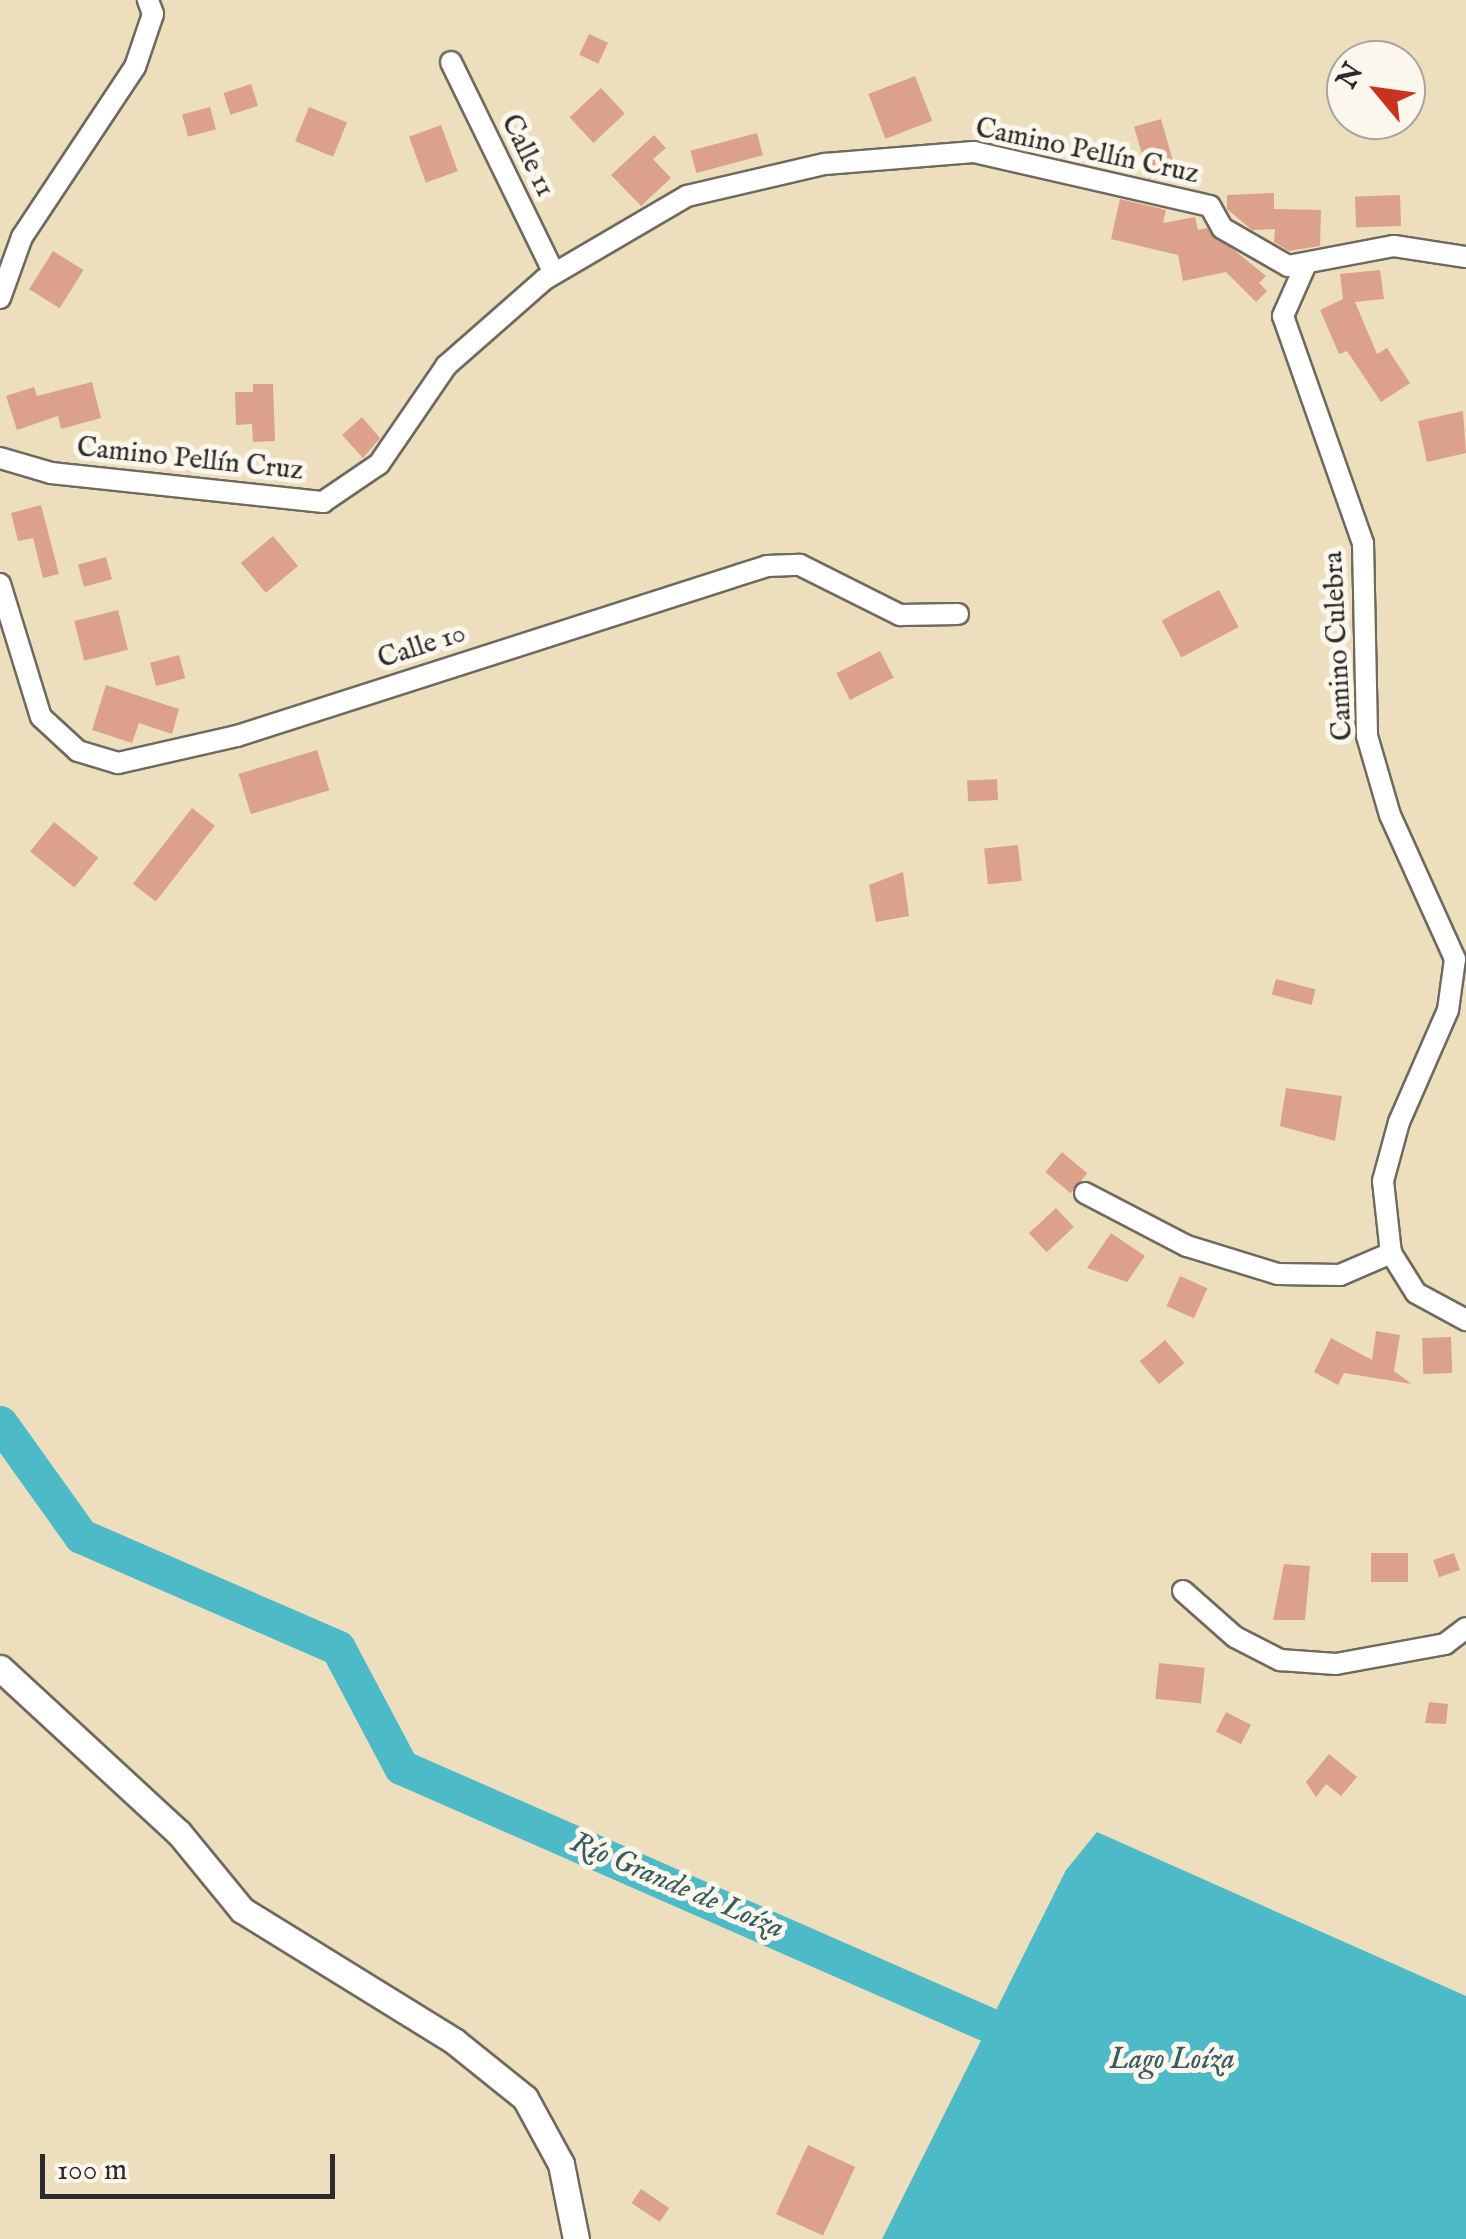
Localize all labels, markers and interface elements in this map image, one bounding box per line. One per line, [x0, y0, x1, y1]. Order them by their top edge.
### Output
north arrow [1326, 40, 1426, 140]
text: N [1330, 57, 1372, 95]
street label: Calle 11 [493, 109, 561, 203]
street label: Camino Pellín Cruz [972, 112, 1202, 192]
street label: Camino Pellín Cruz [75, 431, 305, 489]
street label: Camino Culebra [1317, 550, 1361, 742]
street label: Calle 10 [374, 617, 470, 677]
water label: Río Grande de Loíza [565, 1825, 789, 1947]
water label: Lago Loíza [1109, 2042, 1235, 2078]
scale bar [45, 2134, 340, 2196]
text: 100 m [57, 2152, 127, 2190]

